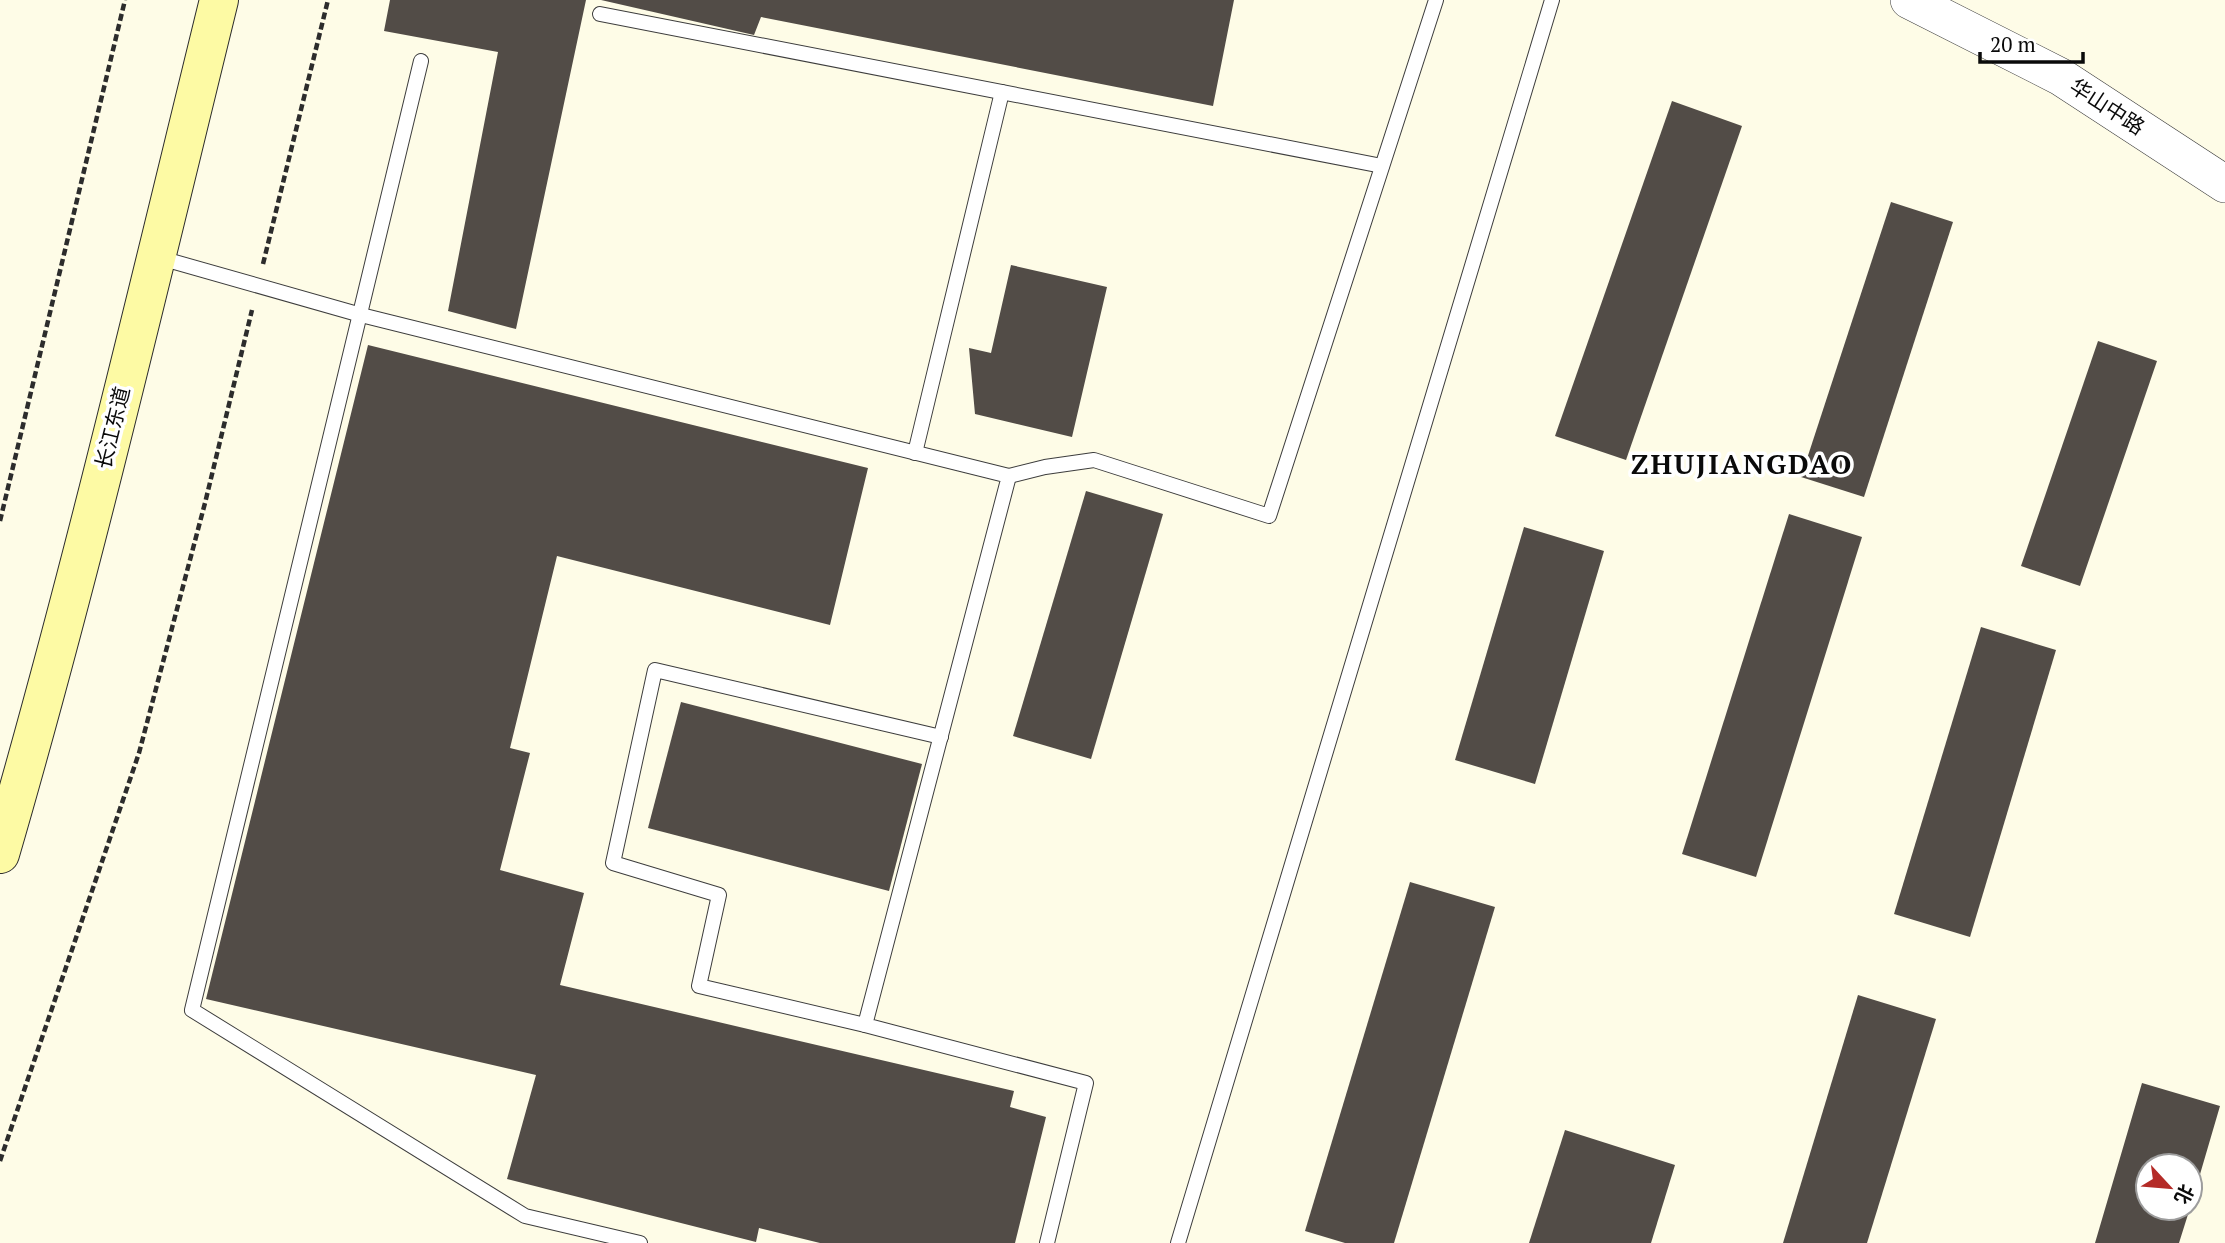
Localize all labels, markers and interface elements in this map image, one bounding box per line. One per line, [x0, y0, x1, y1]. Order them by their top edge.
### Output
scale bar [1980, 21, 2083, 65]
text: 20 m [1990, 30, 2036, 58]
street label: 华山中路 [2065, 72, 2150, 141]
street label: 长江东道 [88, 384, 136, 472]
district label: ZHUJIANGDAO [1631, 445, 1853, 482]
north arrow [2134, 1152, 2204, 1222]
text: 北 [2169, 1181, 2200, 1209]

